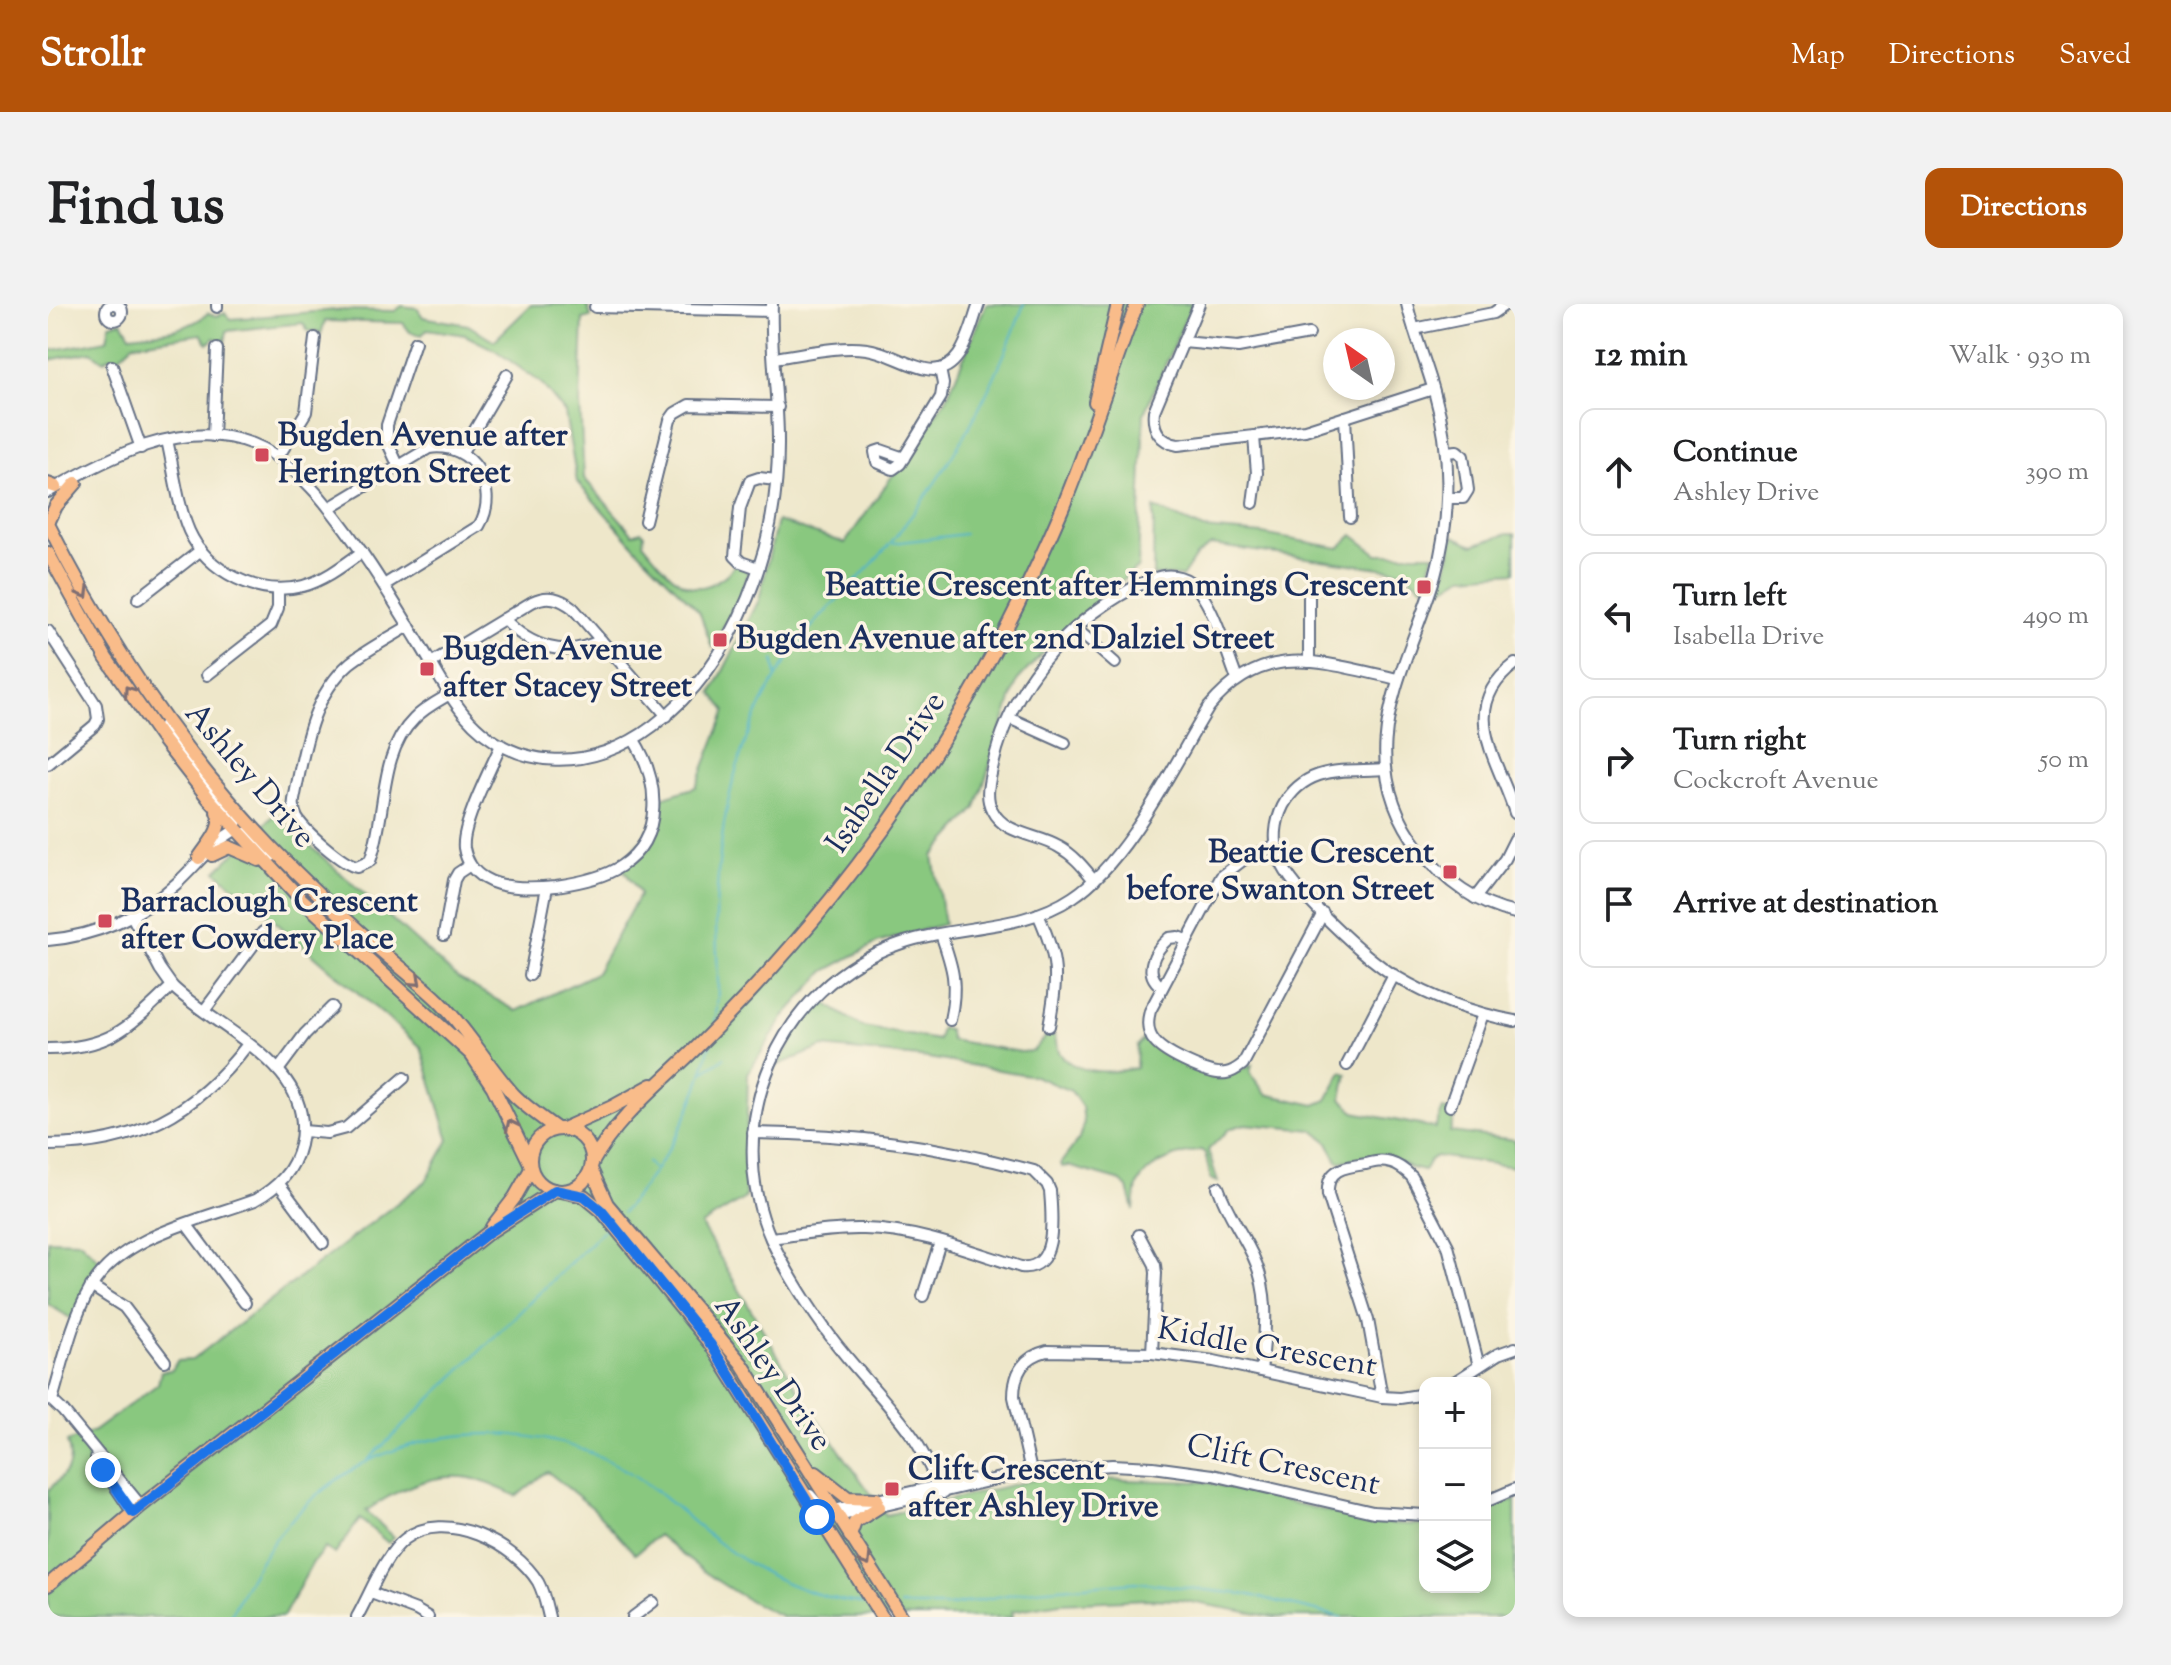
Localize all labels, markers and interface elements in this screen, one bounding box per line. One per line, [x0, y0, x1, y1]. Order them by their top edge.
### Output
text: Strollr [40, 29, 146, 83]
text: Map [1791, 36, 1845, 76]
text: Directions [1889, 36, 2015, 76]
text: Saved [2059, 36, 2131, 76]
text: Find us [48, 168, 224, 249]
button: Directions [1925, 168, 2123, 248]
north arrow [1323, 328, 1395, 400]
text: 12 min [1595, 332, 1688, 381]
text: Walk · 930 m [1949, 338, 2091, 375]
place label: Bugden Avenue after Herington Street [278, 414, 569, 497]
text: Continue [1673, 432, 1798, 475]
marker: Bugden Avenue after Herington Street [253, 446, 271, 464]
icon: ahead [1597, 450, 1641, 494]
text: 390 m [2025, 454, 2089, 491]
text: Ashley Drive [1673, 475, 1819, 512]
place label: Beattie Crescent after Hemmings Crescent [825, 564, 1408, 610]
text: Turn left [1673, 576, 1787, 619]
marker: Beattie Crescent after Hemmings Crescent [1415, 578, 1433, 596]
one-way arrow [74, 584, 90, 599]
icon: left [1597, 594, 1641, 638]
text: 490 m [2023, 598, 2089, 635]
place label: Bugden Avenue after 2nd Dalziel Street [736, 617, 1274, 663]
text: Isabella Drive [1673, 619, 1824, 656]
place label: Bugden Avenue after Stacey Street [443, 628, 692, 711]
marker: Bugden Avenue after 2nd Dalziel Street [711, 631, 729, 649]
marker: Bugden Avenue after Stacey Street [418, 660, 436, 678]
street label: Isabella Drive [816, 683, 958, 863]
one-way arrow [124, 686, 139, 700]
street label: Ashley Drive [173, 693, 325, 859]
text: Turn right [1673, 720, 1806, 763]
icon: right [1597, 738, 1641, 782]
text: 50 m [2039, 742, 2089, 779]
text: Cockcroft Avenue [1673, 763, 1879, 800]
place label: Beattie Crescent before Swanton Street [1126, 831, 1434, 914]
marker: Beattie Crescent before Swanton Street [1441, 863, 1459, 881]
place label: Barraclough Crescent after Cowdery Place [121, 880, 418, 963]
icon: arrive [1597, 882, 1641, 926]
text: Arrive at destination [1673, 883, 1938, 926]
marker: Barraclough Crescent after Cowdery Place [96, 912, 114, 930]
one-way arrow [407, 972, 422, 986]
one-way arrow [505, 1119, 521, 1134]
street label: Ashley Drive [701, 1287, 843, 1461]
street label: Kiddle Crescent [1154, 1307, 1380, 1391]
map controls [1419, 1377, 1491, 1593]
button: + [1419, 1377, 1491, 1449]
street label: Clift Crescent [1182, 1423, 1384, 1509]
place label: Clift Crescent after Ashley Drive [908, 1448, 1159, 1531]
button: − [1419, 1449, 1491, 1521]
route end [85, 1452, 121, 1488]
marker: Clift Crescent after Ashley Drive [883, 1480, 901, 1498]
route start [799, 1499, 835, 1535]
button: layers [1419, 1521, 1491, 1593]
one-way arrow [856, 1553, 871, 1567]

